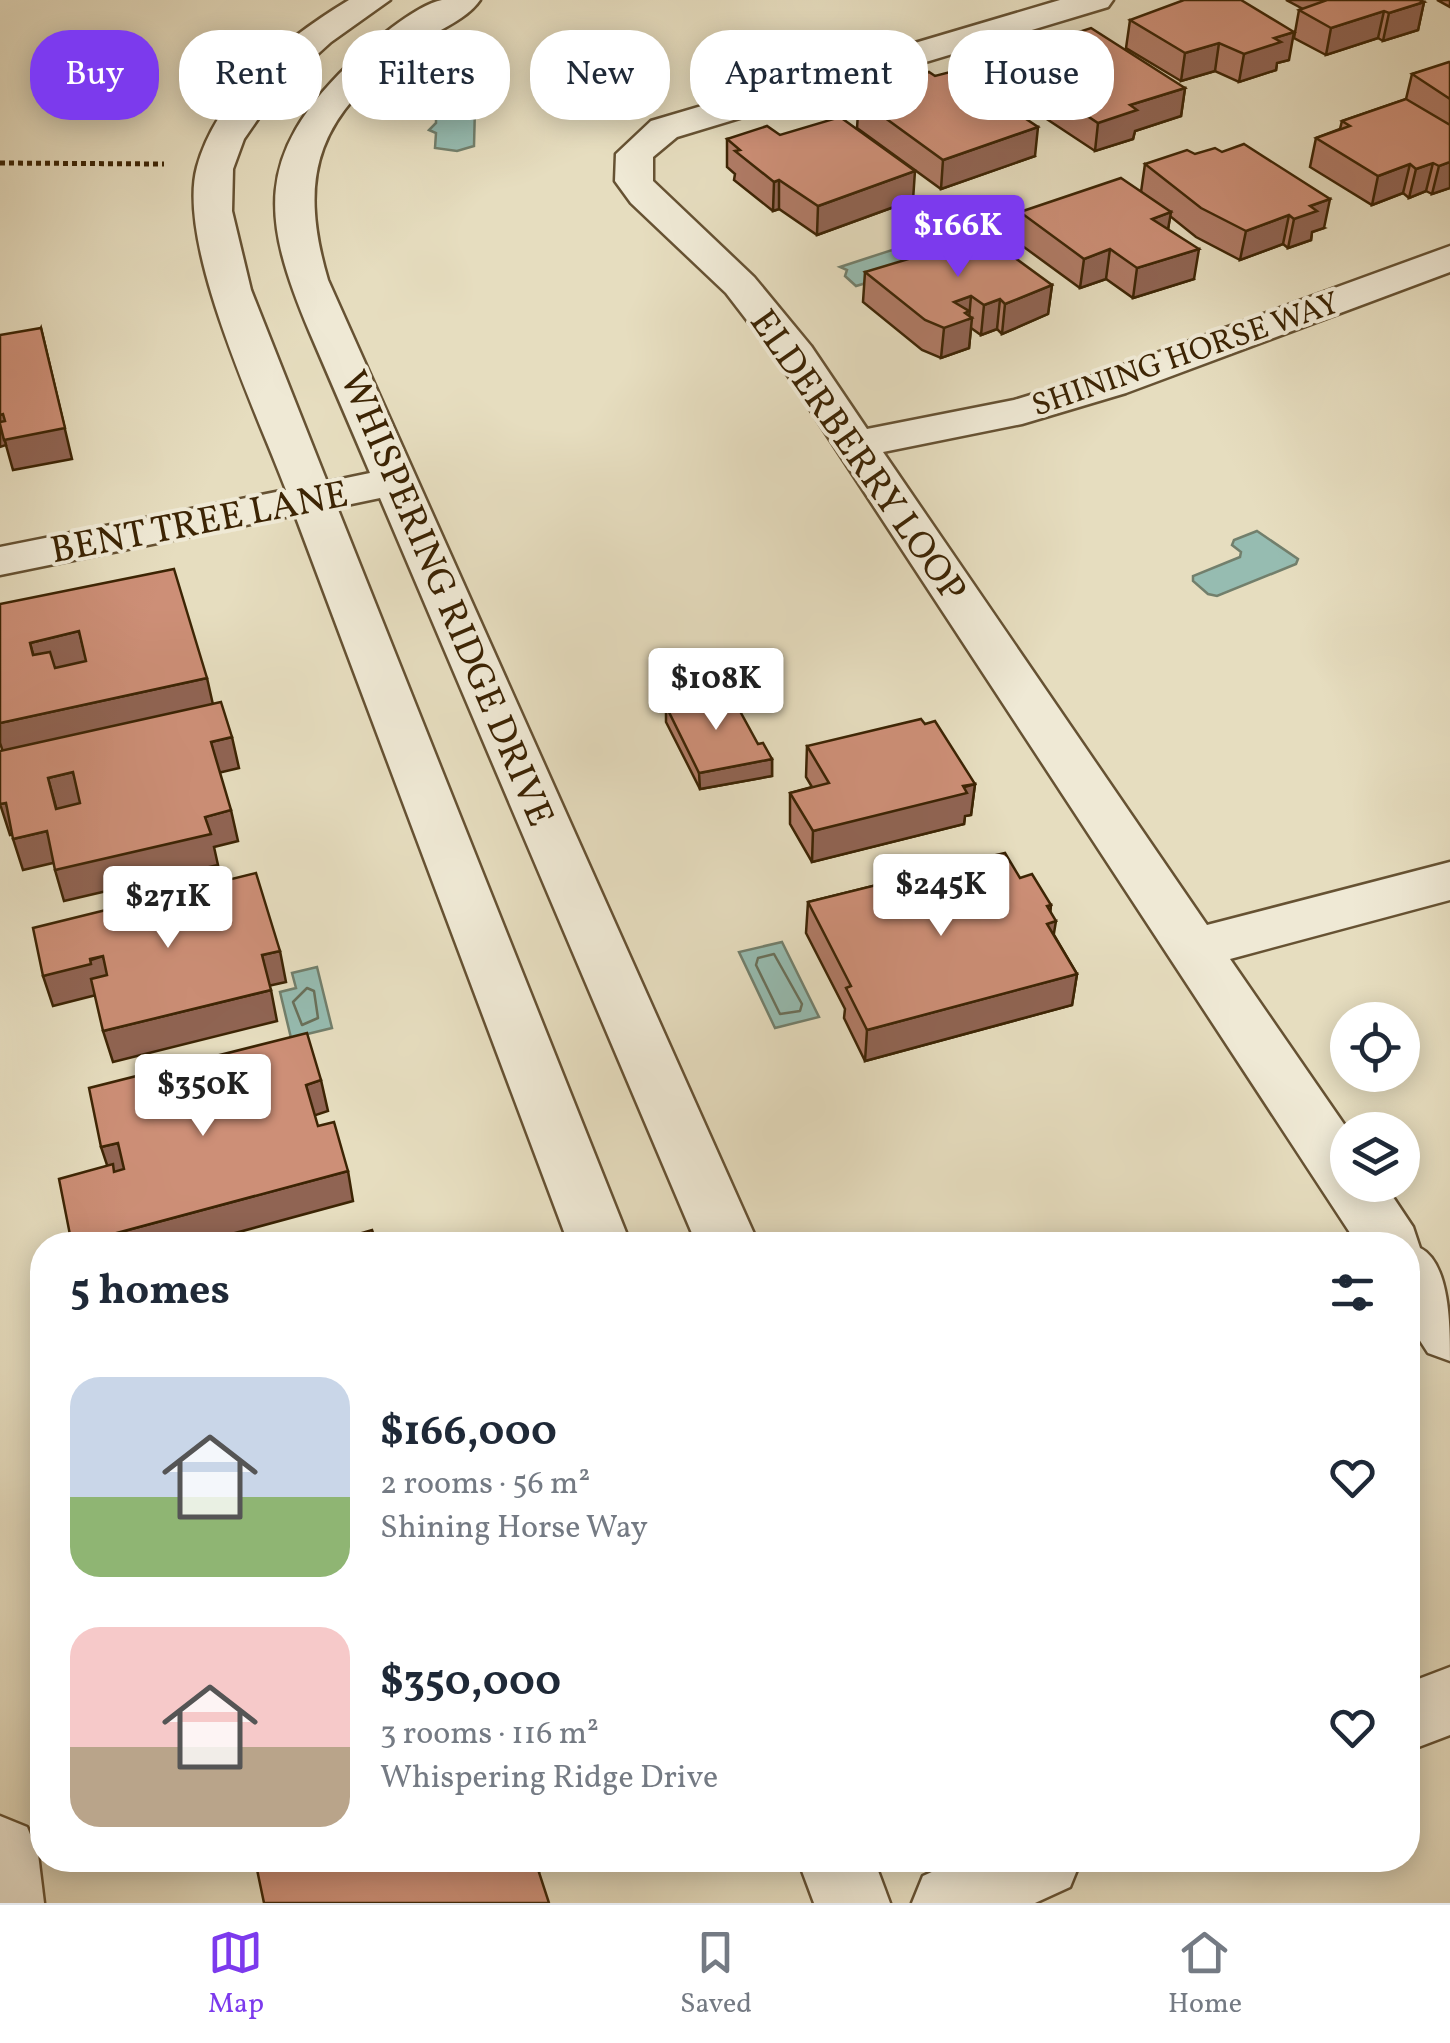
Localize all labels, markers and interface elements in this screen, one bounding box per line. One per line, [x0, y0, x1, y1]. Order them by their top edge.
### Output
chip: Buy [30, 30, 159, 120]
chip: Rent [179, 30, 322, 120]
chip: Filters [342, 30, 510, 120]
chip: New [530, 30, 670, 120]
chip: Apartment [690, 30, 928, 120]
chip: House [948, 30, 1114, 120]
pin: $166K [888, 195, 1028, 280]
text: $166K [913, 205, 1003, 249]
street label: SHINING HORSE WAY [1026, 283, 1346, 429]
street label: ELDERBERRY LOOP [735, 300, 977, 614]
street label: WHISPERING RIDGE DRIVE [325, 363, 565, 836]
street label: BENT TREE LANE [46, 470, 353, 579]
pin: $108K [646, 648, 786, 733]
text: $108K [670, 658, 762, 702]
pin: $245K [871, 854, 1011, 939]
text: $245K [895, 864, 987, 908]
pin: $271K [98, 866, 238, 951]
text: $271K [125, 876, 211, 920]
map controls [1330, 1002, 1420, 1202]
button: locate [1330, 1002, 1420, 1092]
pin: $350K [133, 1054, 273, 1139]
text: $350K [157, 1064, 249, 1108]
button: layers [1330, 1112, 1420, 1202]
text: 5 homes [70, 1263, 230, 1322]
icon: filters [1325, 1265, 1380, 1320]
text: $166,000 [380, 1404, 557, 1463]
icon: home [150, 1417, 270, 1537]
icon: heart [1325, 1450, 1380, 1505]
text: 2 rooms · 56 m² [380, 1463, 590, 1507]
text: Shining Horse Way [380, 1507, 648, 1551]
text: $350,000 [380, 1654, 561, 1713]
icon: home [150, 1667, 270, 1787]
icon: heart [1325, 1700, 1380, 1755]
text: 3 rooms · 116 m² [380, 1713, 599, 1757]
text: Whispering Ridge Drive [380, 1757, 718, 1801]
tab: Map [208, 1925, 264, 2024]
tab: Saved [680, 1925, 752, 2024]
tab: Home [1168, 1925, 1242, 2024]

